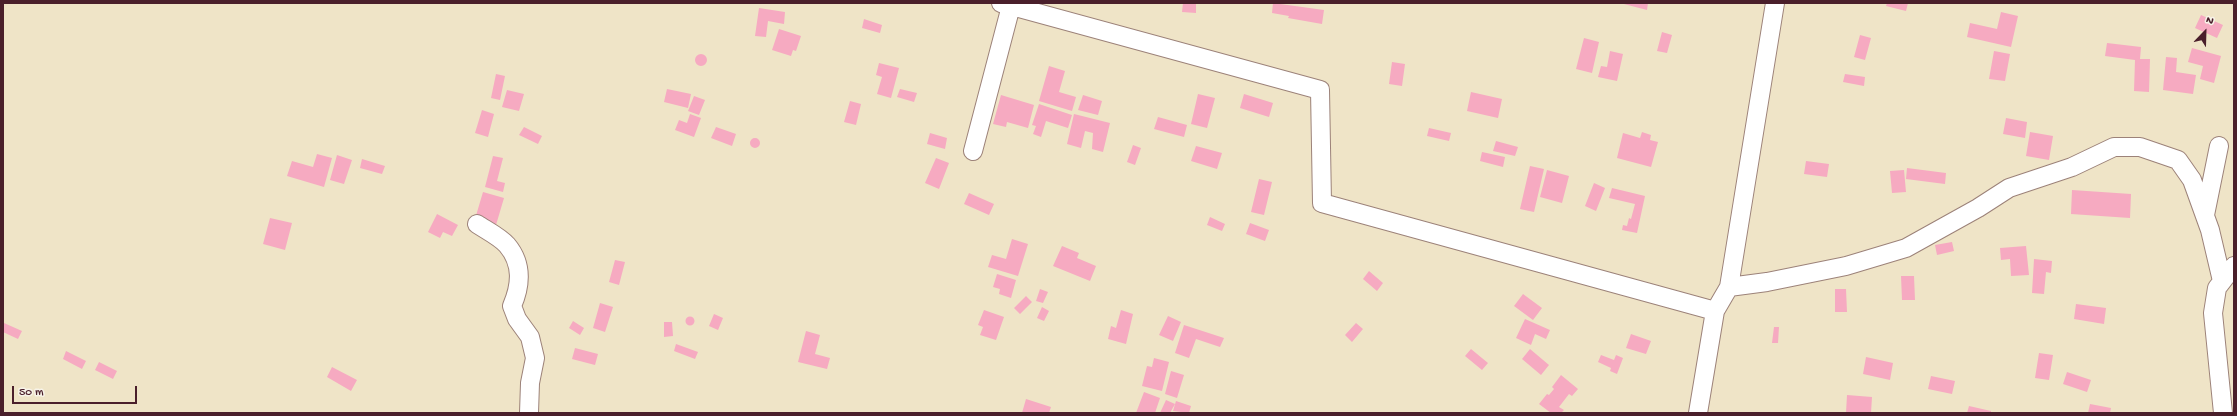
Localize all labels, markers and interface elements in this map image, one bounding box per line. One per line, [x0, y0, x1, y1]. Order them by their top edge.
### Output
north arrow [2185, 12, 2225, 52]
text: N [2204, 14, 2215, 28]
scale bar [14, 378, 139, 404]
text: 50 m [19, 386, 44, 400]

